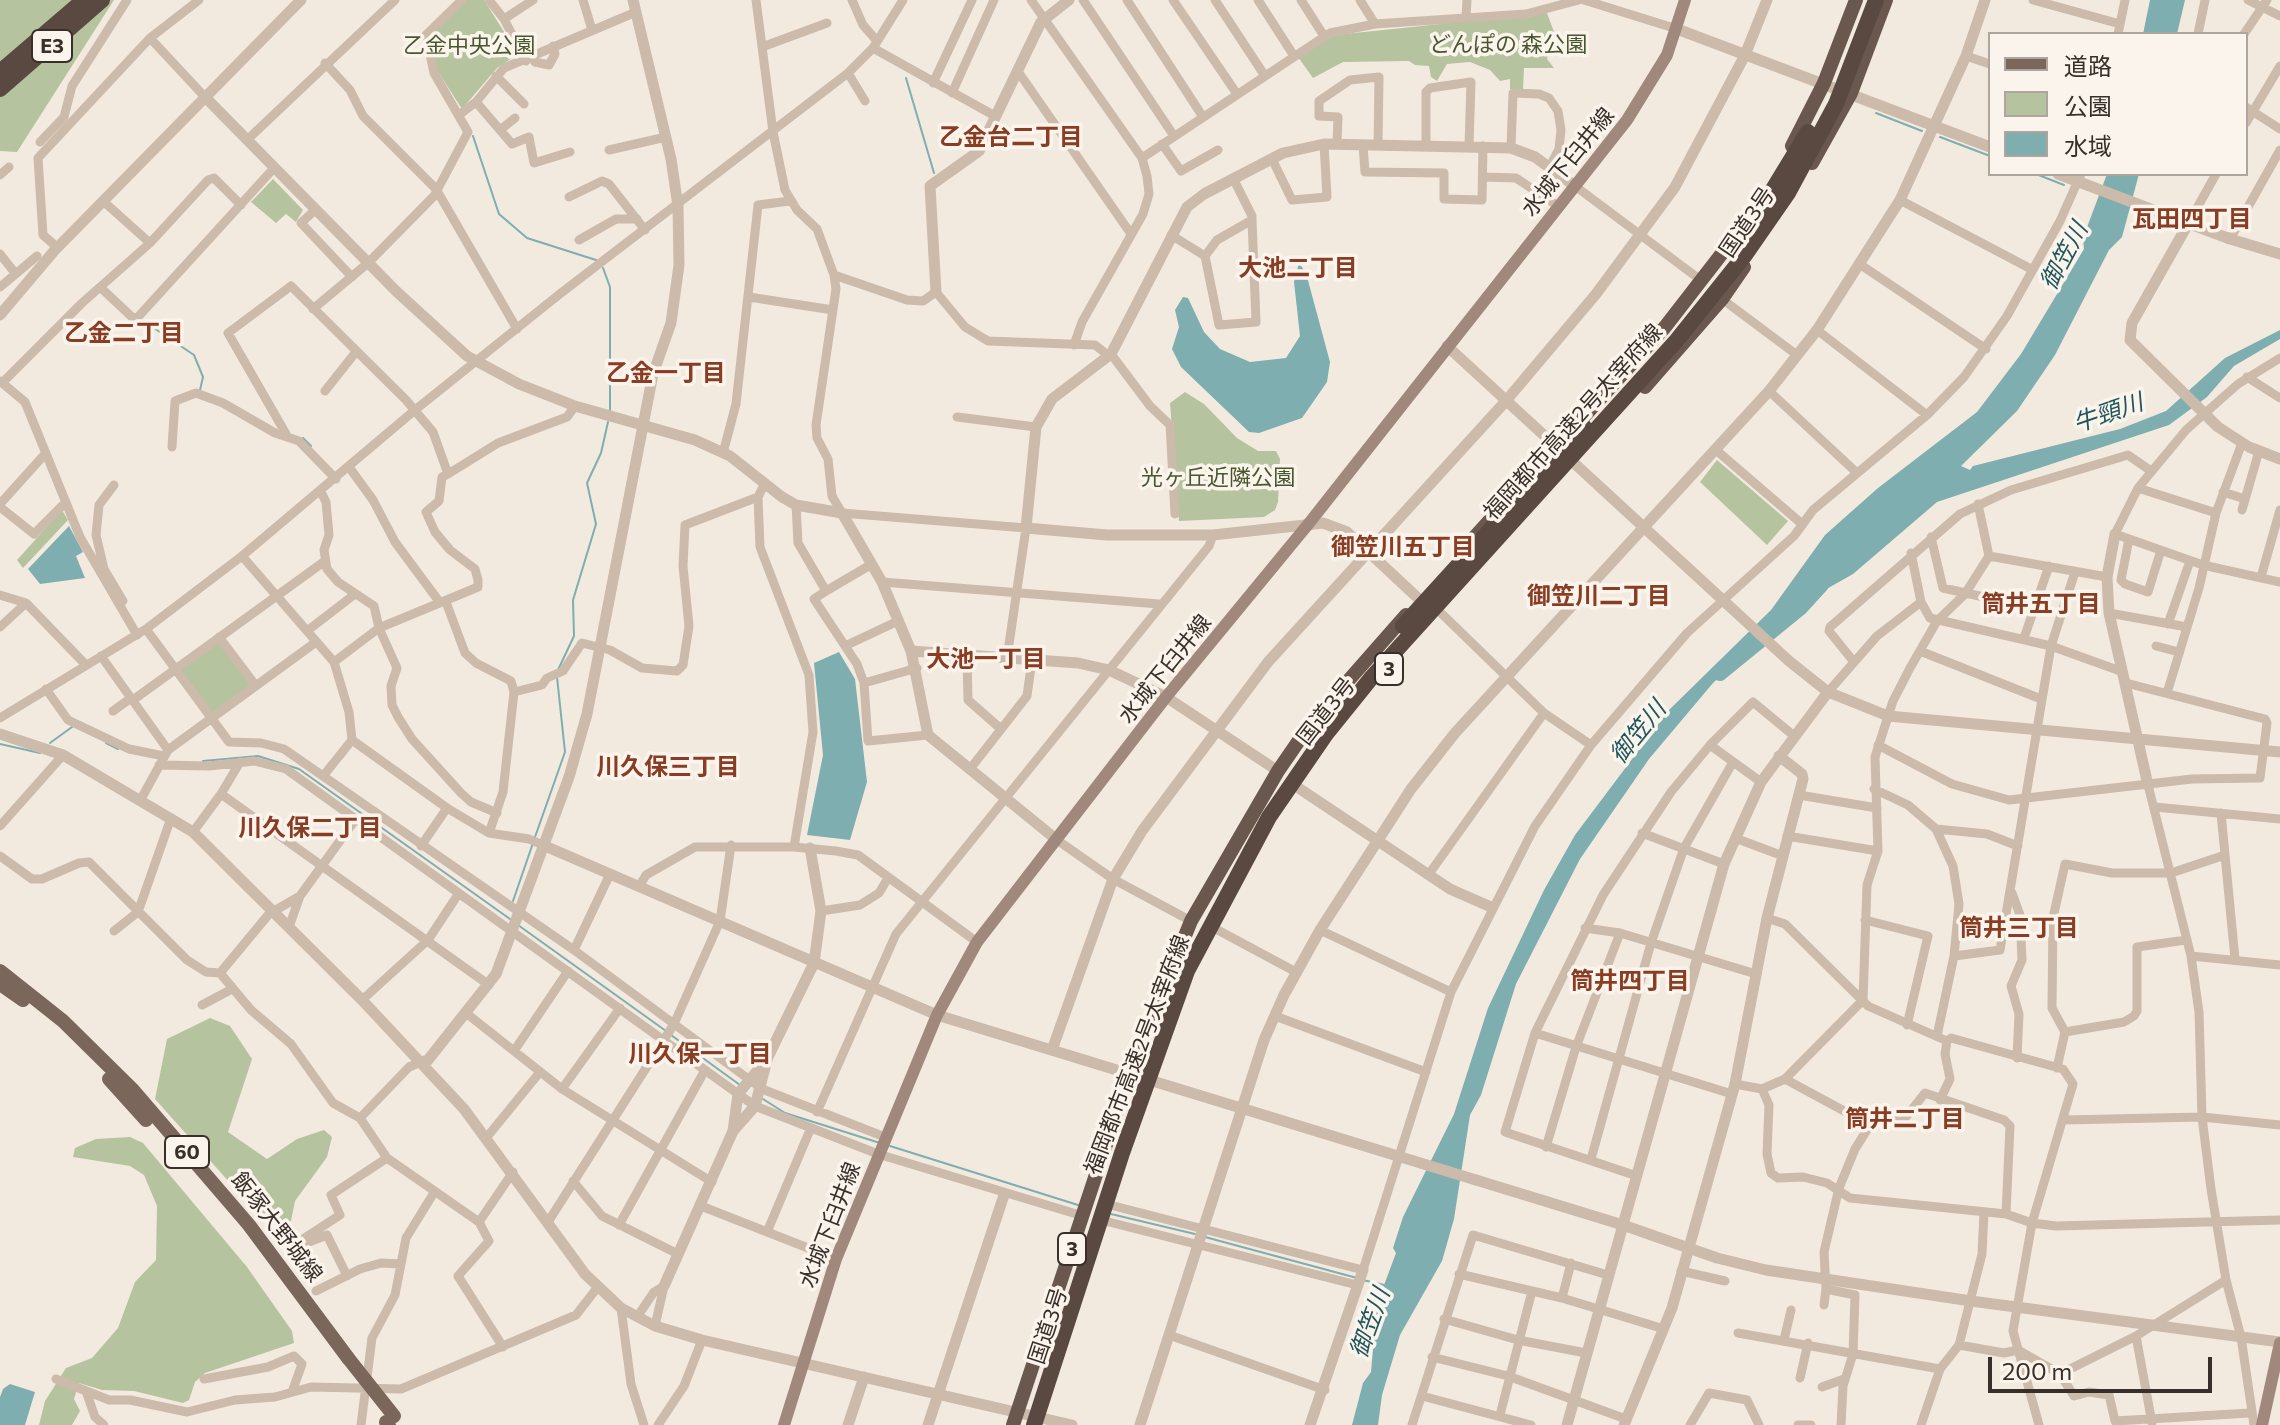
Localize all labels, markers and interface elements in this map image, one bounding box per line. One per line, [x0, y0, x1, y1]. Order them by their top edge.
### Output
road number: E3 [32, 30, 72, 62]
park label: どんぽの 森公園 [1429, 32, 1587, 58]
legend [1988, 32, 2248, 176]
park label: 乙金中央公園 [403, 33, 535, 59]
text: 道路 [2064, 51, 2112, 80]
text: 公園 [2064, 91, 2112, 120]
street label: 水城下臼井線 [1516, 102, 1620, 222]
district label: 乙金台二丁目 [939, 123, 1083, 151]
text: 水域 [2064, 131, 2112, 160]
street label: 国道3号 [1714, 182, 1780, 262]
district label: 瓦田四丁目 [2132, 205, 2252, 233]
water label: 御笠川 [2034, 217, 2094, 295]
district label: 大池二丁目 [1238, 254, 1358, 282]
district label: 乙金二丁目 [64, 319, 184, 347]
street label: 福岡都市高速2号太宰府線 [1478, 319, 1668, 525]
district label: 乙金一丁目 [606, 359, 726, 387]
water label: 牛頸川 [2069, 388, 2147, 438]
park label: 光ヶ丘近隣公園 [1141, 465, 1295, 491]
district label: 御笠川五丁目 [1331, 533, 1475, 561]
district label: 御笠川二丁目 [1527, 582, 1671, 610]
district label: 筒井五丁目 [1981, 590, 2101, 618]
street label: 水城下臼井線 [1113, 609, 1217, 729]
district label: 大池一丁目 [926, 645, 1046, 673]
road number: 3 [1375, 653, 1403, 685]
street label: 国道3号 [1291, 672, 1361, 750]
water label: 御笠川 [1604, 695, 1672, 769]
district label: 川久保三丁目 [596, 753, 740, 781]
district label: 川久保二丁目 [238, 814, 382, 842]
district label: 筒井三丁目 [1959, 914, 2079, 942]
street label: 福岡都市高速2号太宰府線 [1079, 932, 1195, 1178]
district label: 筒井四丁目 [1570, 967, 1690, 995]
district label: 川久保一丁目 [628, 1040, 772, 1068]
district label: 筒井二丁目 [1845, 1105, 1965, 1133]
road number: 60 [165, 1136, 209, 1168]
street label: 水城下臼井線 [794, 1159, 866, 1291]
street label: 飯塚大野城線 [226, 1167, 328, 1287]
road number: 3 [1058, 1233, 1086, 1265]
water label: 御笠川 [1344, 1284, 1396, 1362]
street label: 国道3号 [1023, 1285, 1073, 1367]
scale bar [1992, 1341, 2216, 1391]
text: 200 m [2002, 1356, 2072, 1385]

